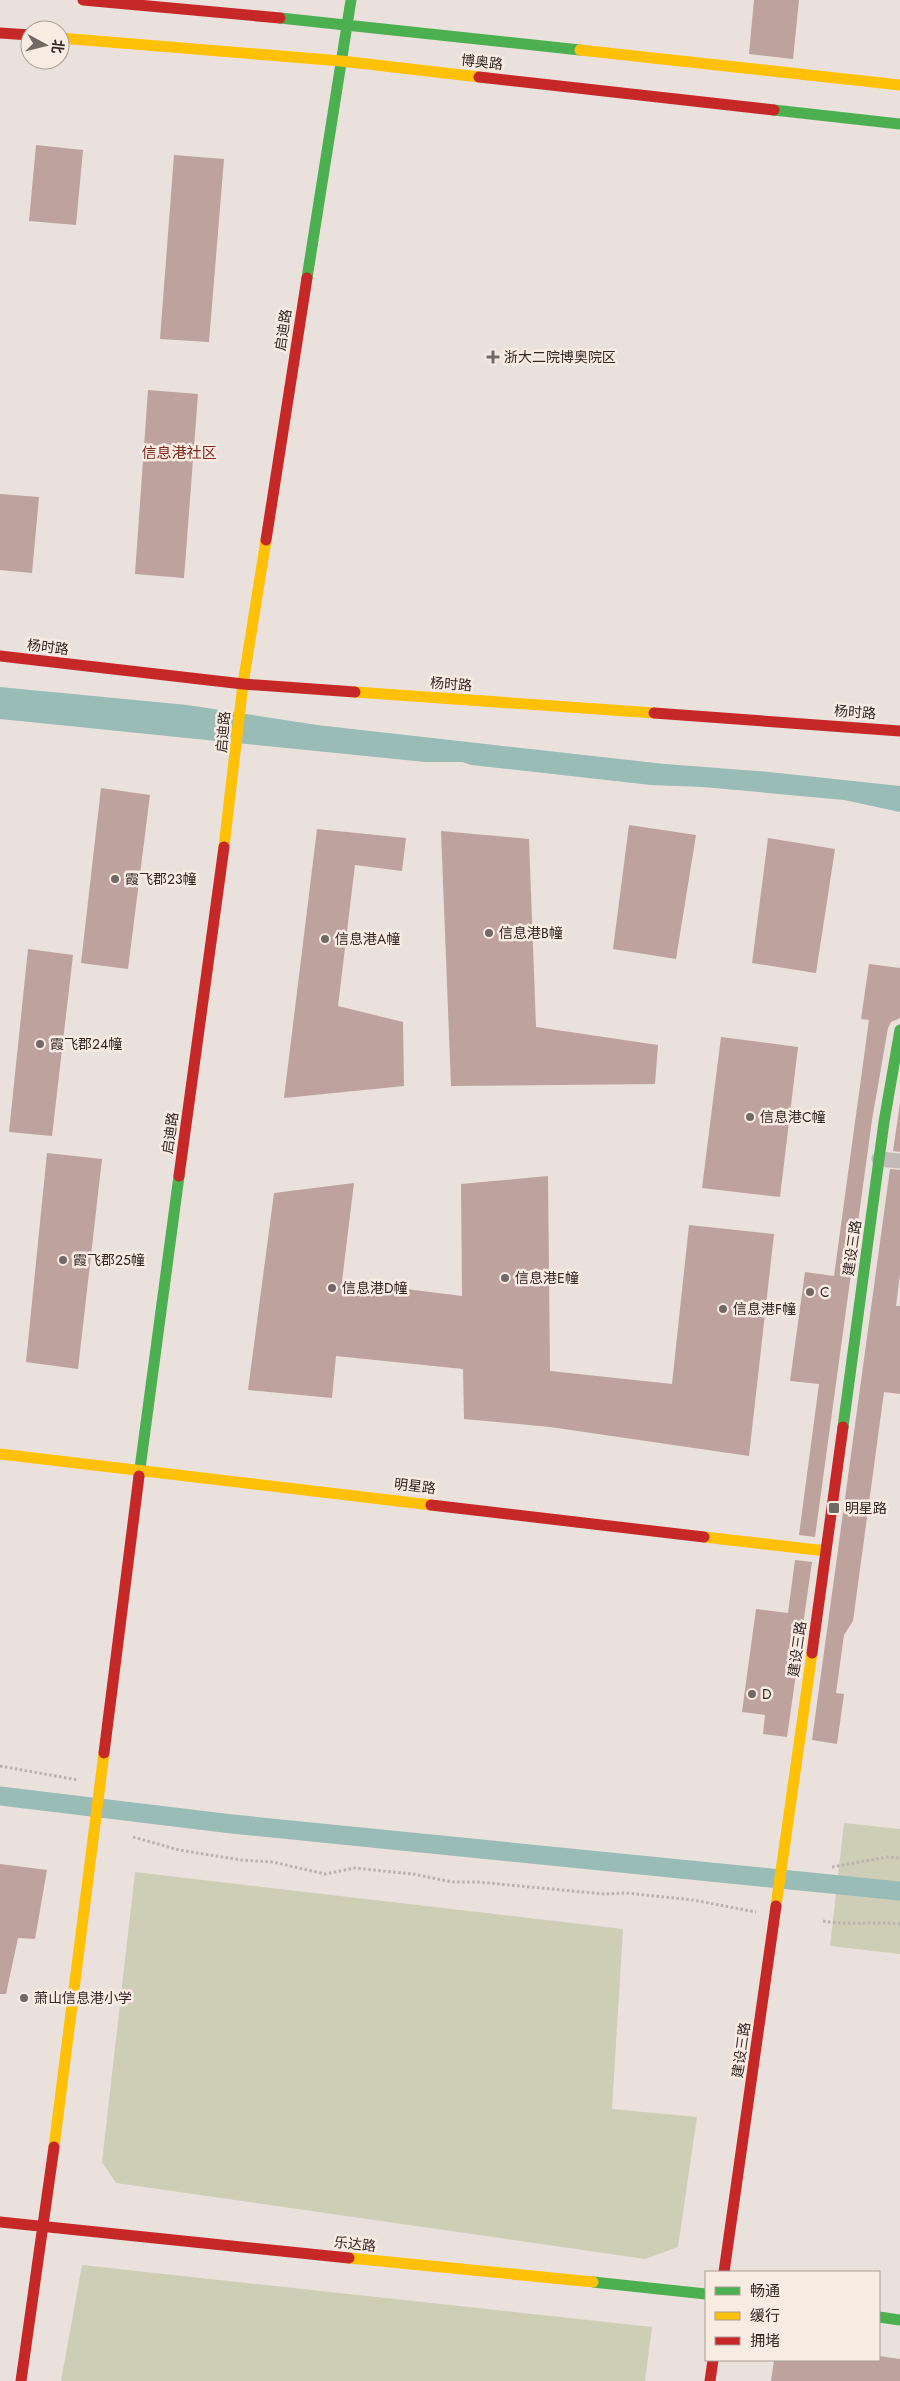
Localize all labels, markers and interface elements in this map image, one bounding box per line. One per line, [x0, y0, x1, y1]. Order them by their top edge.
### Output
north arrow [20, 20, 70, 70]
text: 北 [47, 38, 69, 55]
street label: 博奥路 [460, 50, 504, 74]
street label: 启迪路 [270, 308, 296, 352]
place label: 浙大二院博奥院区 [504, 347, 616, 367]
marker: 浙大二院博奥院区 [486, 350, 500, 364]
district label: 信息港社区 [141, 442, 217, 464]
street label: 杨时路 [26, 635, 70, 659]
street label: 杨时路 [429, 673, 473, 695]
street label: 杨时路 [833, 701, 877, 723]
street label: 启迪路 [211, 710, 235, 754]
place label: 霞飞郡23幢 [125, 869, 197, 889]
marker: 霞飞郡23幢 [109, 873, 121, 885]
place label: 信息港B幢 [499, 923, 563, 943]
marker: 信息港B幢 [483, 927, 495, 939]
place label: 信息港A幢 [335, 929, 400, 949]
marker: 信息港A幢 [319, 933, 331, 945]
place label: 霞飞郡24幢 [50, 1034, 122, 1054]
marker: 霞飞郡24幢 [34, 1038, 46, 1050]
place label: 信息港C幢 [760, 1107, 826, 1127]
street label: 启迪路 [157, 1111, 183, 1155]
marker: 信息港C幢 [744, 1111, 756, 1123]
street label: 建设三路 [838, 1219, 866, 1277]
place label: 霞飞郡25幢 [73, 1250, 145, 1270]
marker: 霞飞郡25幢 [57, 1254, 69, 1266]
place label: 信息港E幢 [515, 1268, 579, 1288]
marker: 信息港E幢 [499, 1272, 511, 1284]
place label: 信息港D幢 [342, 1278, 408, 1298]
marker: 信息港D幢 [326, 1282, 338, 1294]
place label: C [820, 1282, 830, 1302]
marker: C [804, 1286, 816, 1298]
place label: 信息港F幢 [733, 1299, 796, 1319]
marker: 信息港F幢 [717, 1303, 729, 1315]
street label: 明星路 [393, 1474, 437, 1498]
place label: 明星路 [845, 1498, 887, 1518]
marker: 明星路 [827, 1501, 841, 1515]
street label: 建设三路 [783, 1620, 811, 1678]
place label: D [762, 1684, 772, 1704]
marker: D [746, 1688, 758, 1700]
place label: 萧山信息港小学 [34, 1988, 132, 2008]
marker: 萧山信息港小学 [18, 1992, 30, 2004]
street label: 建设三路 [727, 2021, 755, 2079]
street label: 乐达路 [333, 2232, 377, 2256]
legend [705, 2271, 880, 2361]
text: 畅通 [750, 2280, 780, 2302]
text: 缓行 [750, 2305, 780, 2327]
text: 拥堵 [750, 2330, 780, 2352]

